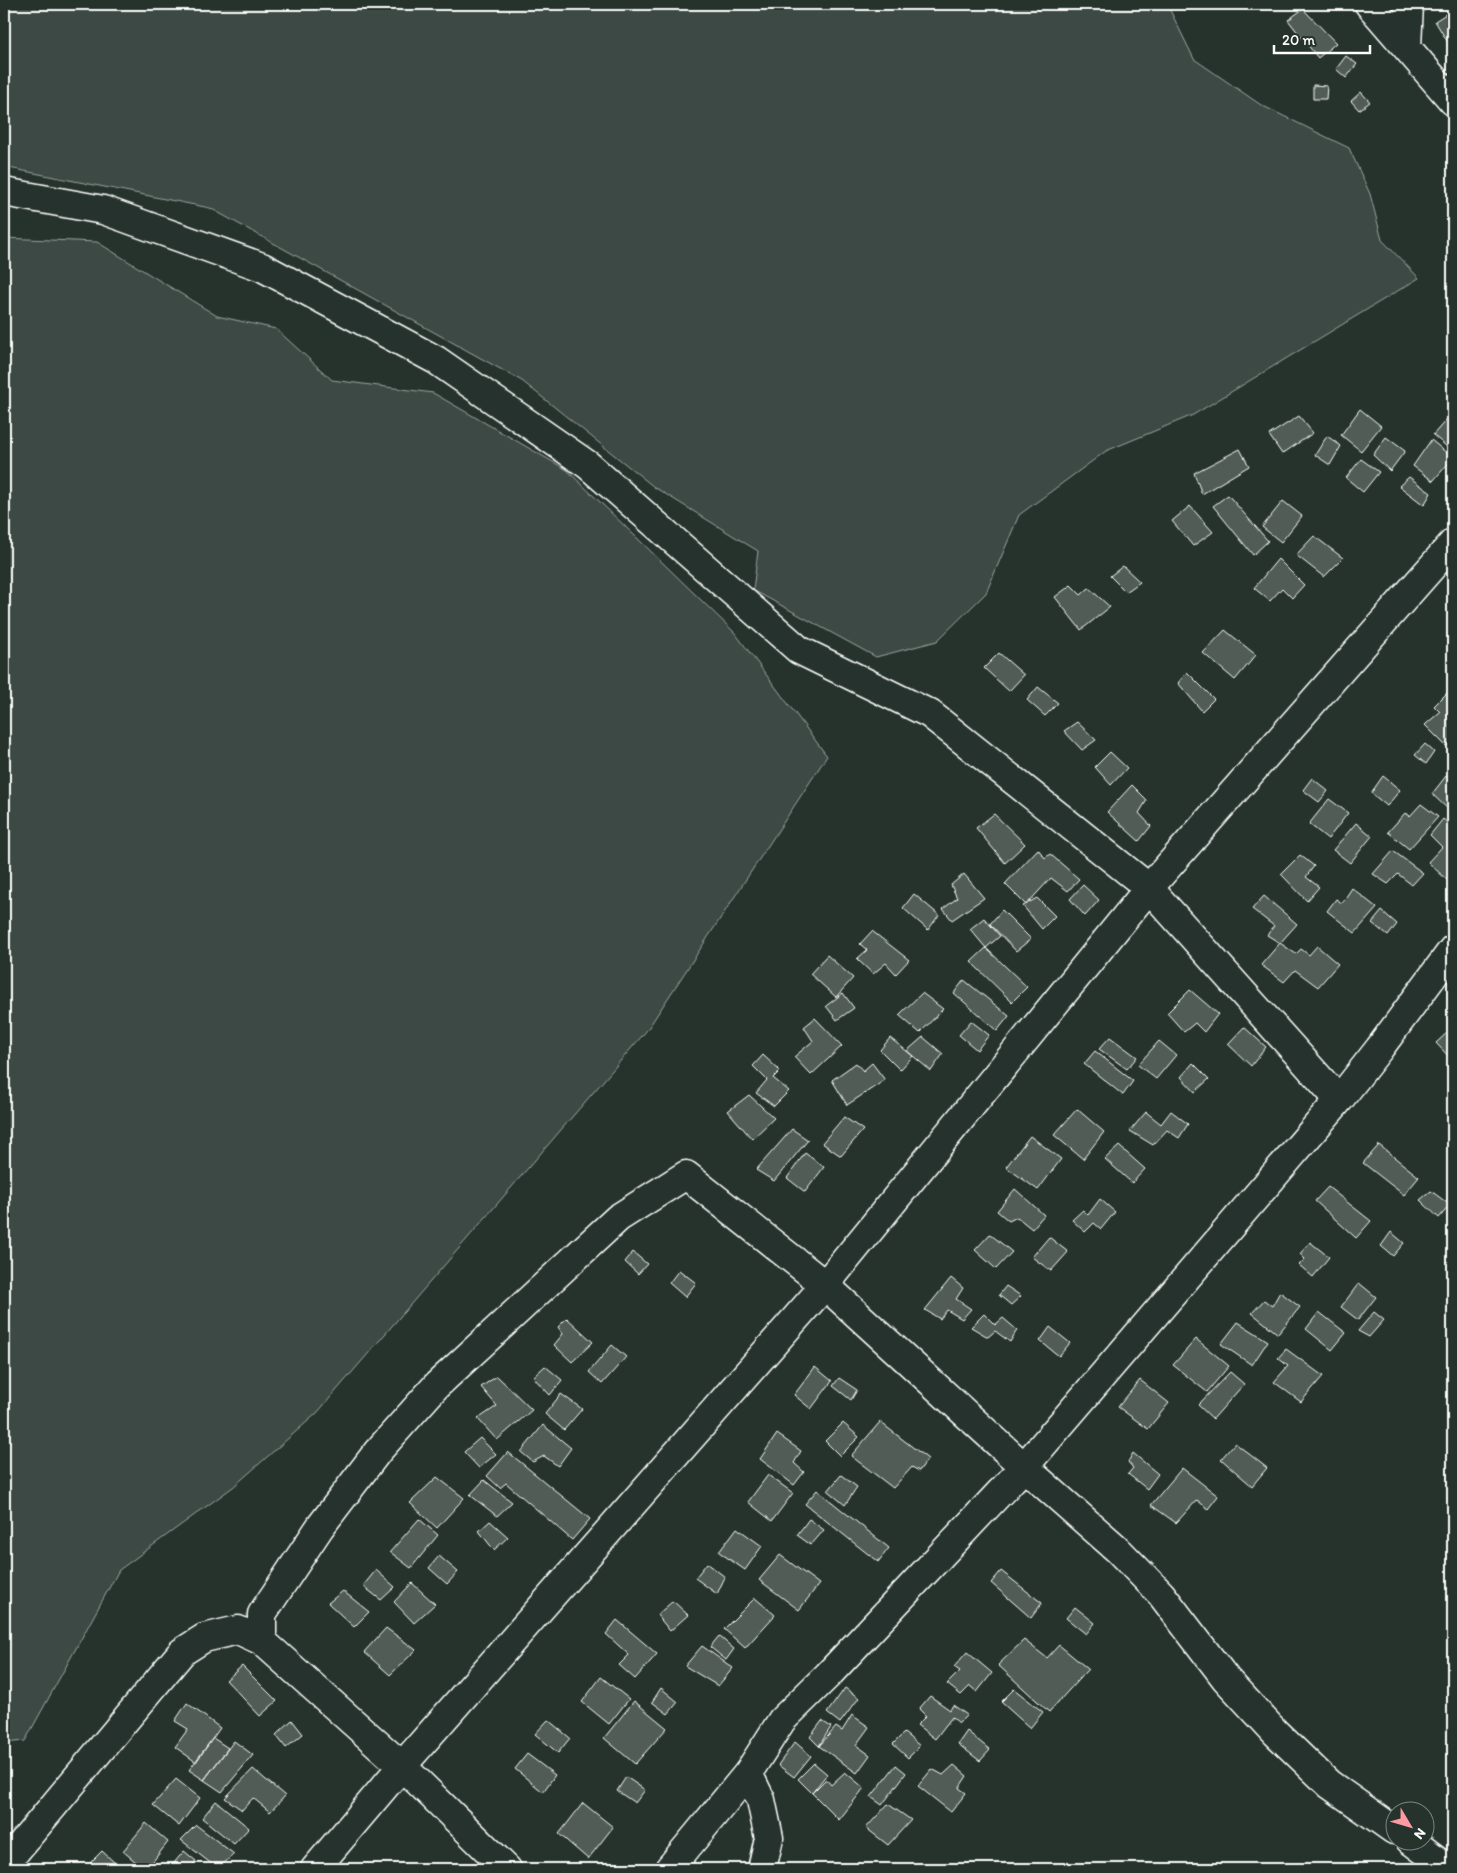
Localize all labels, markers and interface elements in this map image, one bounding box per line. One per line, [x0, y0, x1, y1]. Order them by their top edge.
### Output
scale bar [1274, 22, 1371, 54]
text: 20 m [1282, 31, 1316, 49]
north arrow [1384, 1800, 1434, 1850]
text: N [1410, 1825, 1429, 1843]

